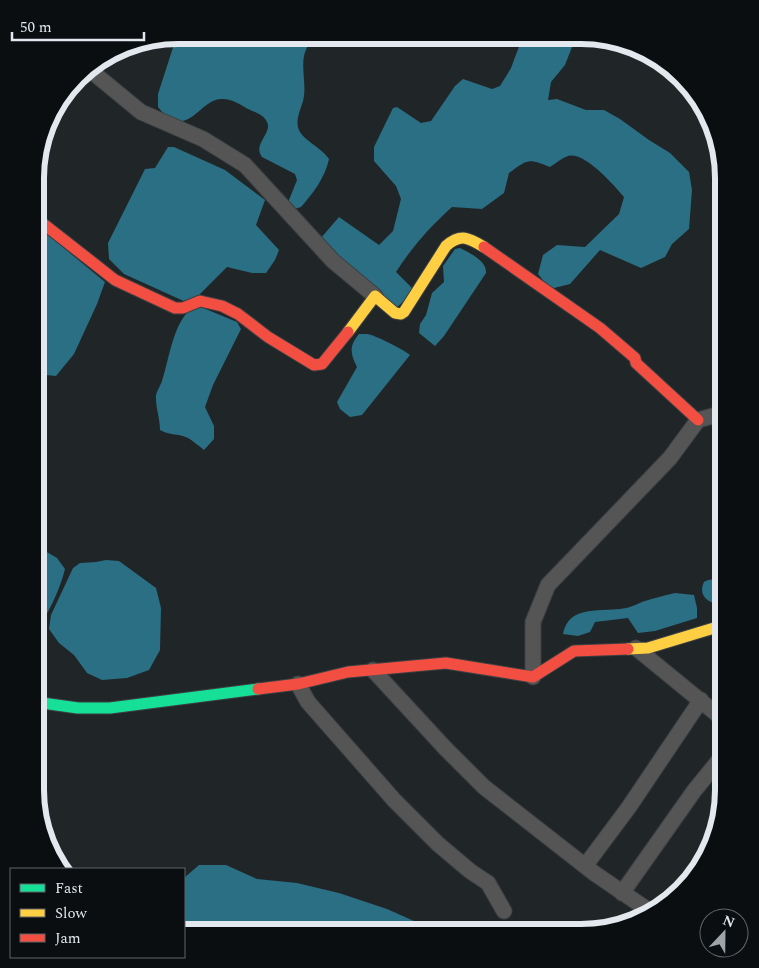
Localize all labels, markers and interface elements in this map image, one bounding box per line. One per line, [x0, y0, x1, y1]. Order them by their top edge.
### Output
scale bar [12, 10, 145, 42]
text: 50 m [20, 16, 52, 39]
legend [10, 868, 185, 958]
text: Fast [55, 877, 83, 900]
text: Slow [55, 902, 87, 925]
north arrow [699, 908, 749, 958]
text: N [719, 910, 738, 933]
text: Jam [55, 927, 81, 950]

